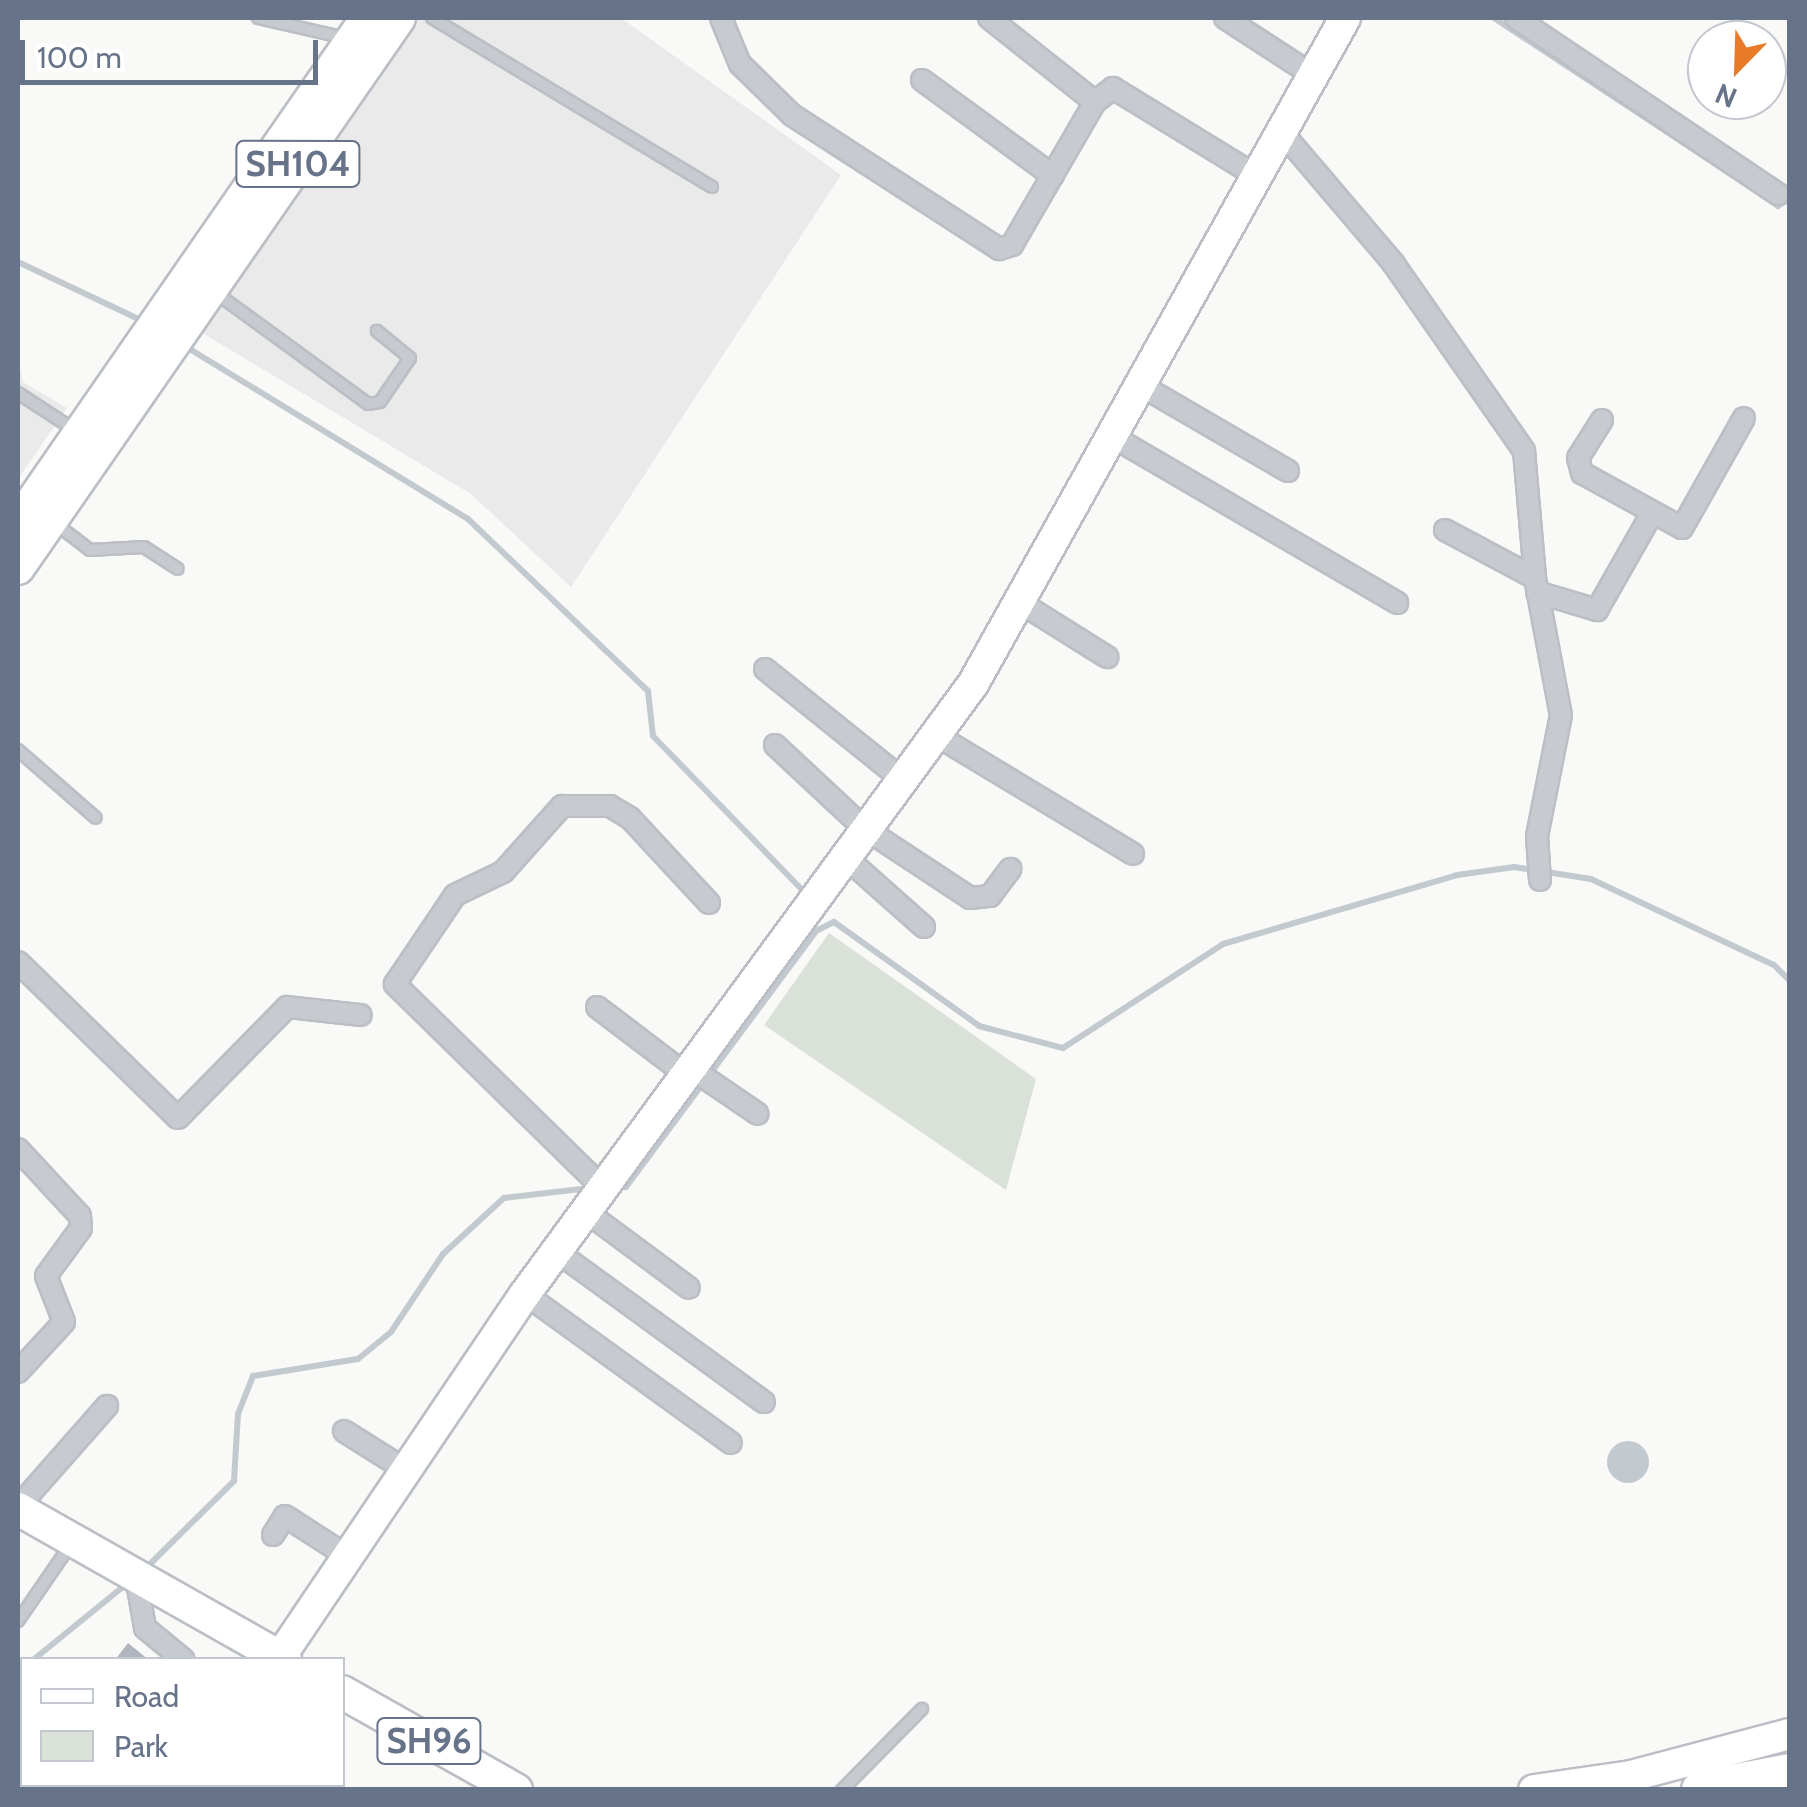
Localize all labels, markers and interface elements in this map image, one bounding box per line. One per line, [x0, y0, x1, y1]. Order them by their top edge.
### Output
scale bar [25, 20, 322, 82]
north arrow [1687, 20, 1787, 120]
text: 100 m [37, 39, 122, 76]
text: N [1710, 76, 1742, 115]
road number: SH104 [233, 134, 363, 194]
legend [20, 1657, 345, 1787]
text: Road [114, 1678, 179, 1715]
road number: SH96 [374, 1711, 484, 1771]
text: Park [114, 1728, 168, 1765]

